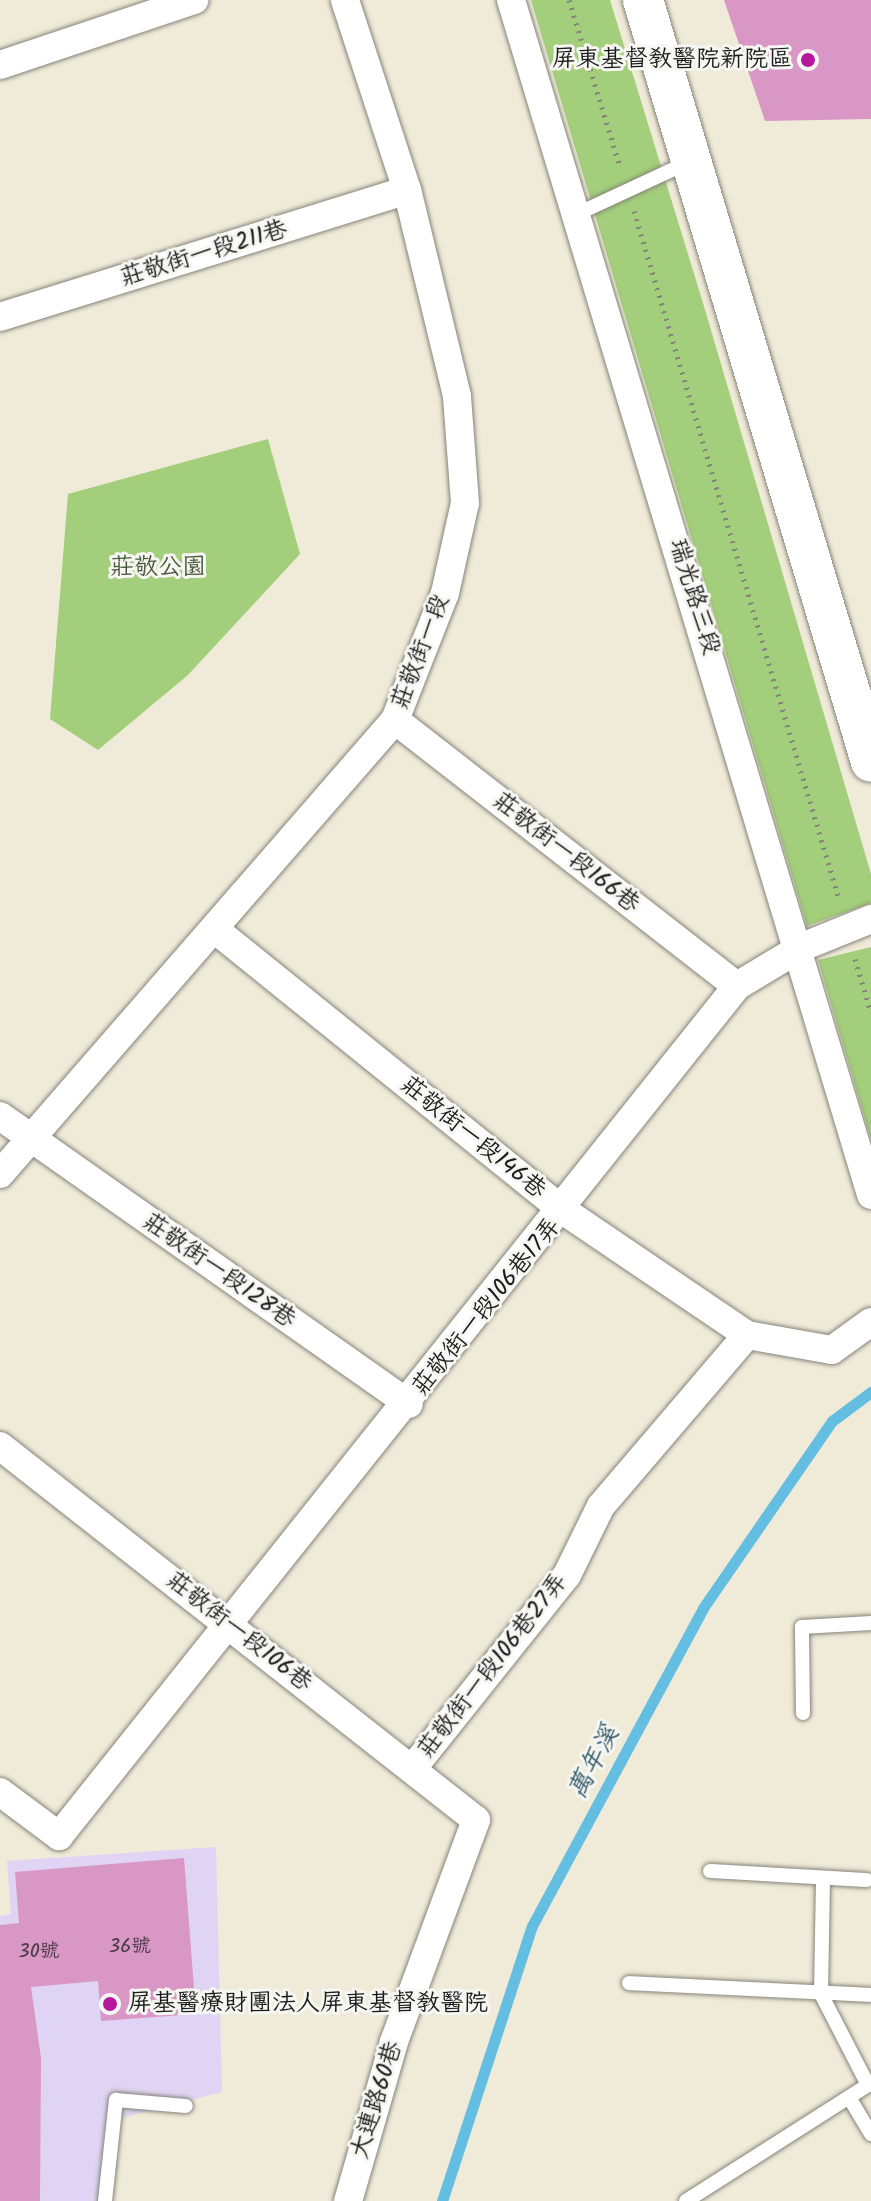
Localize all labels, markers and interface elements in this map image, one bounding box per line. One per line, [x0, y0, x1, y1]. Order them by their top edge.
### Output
place label: 屏東基督教醫院新院區 [552, 46, 792, 74]
marker: 屏東基督教醫院新院區 [799, 51, 817, 69]
street label: 莊敬街一段211巷 [117, 215, 291, 293]
street label: 瑞光路三段 [663, 535, 725, 659]
park label: 莊敬公園 [110, 554, 206, 582]
street label: 莊敬街一段 [386, 591, 456, 713]
street label: 莊敬街一段166巷 [487, 787, 645, 919]
street label: 莊敬街一段146巷 [395, 1071, 551, 1205]
street label: 莊敬街一段128巷 [137, 1208, 301, 1334]
street label: 莊敬街一段106巷17弄 [407, 1213, 567, 1401]
street label: 莊敬街一段106巷 [160, 1566, 318, 1698]
street label: 莊敬街一段106巷27弄 [412, 1568, 574, 1764]
water label: 萬年溪 [563, 1721, 627, 1805]
house number: 36號 [109, 1935, 151, 1959]
house number: 30號 [18, 1940, 60, 1964]
place label: 屏基醫療財團法人屏東基督教醫院 [128, 1990, 488, 2018]
marker: 屏基醫療財團法人屏東基督教醫院 [99, 1993, 121, 2015]
street label: 大連路60巷 [345, 2038, 409, 2162]

